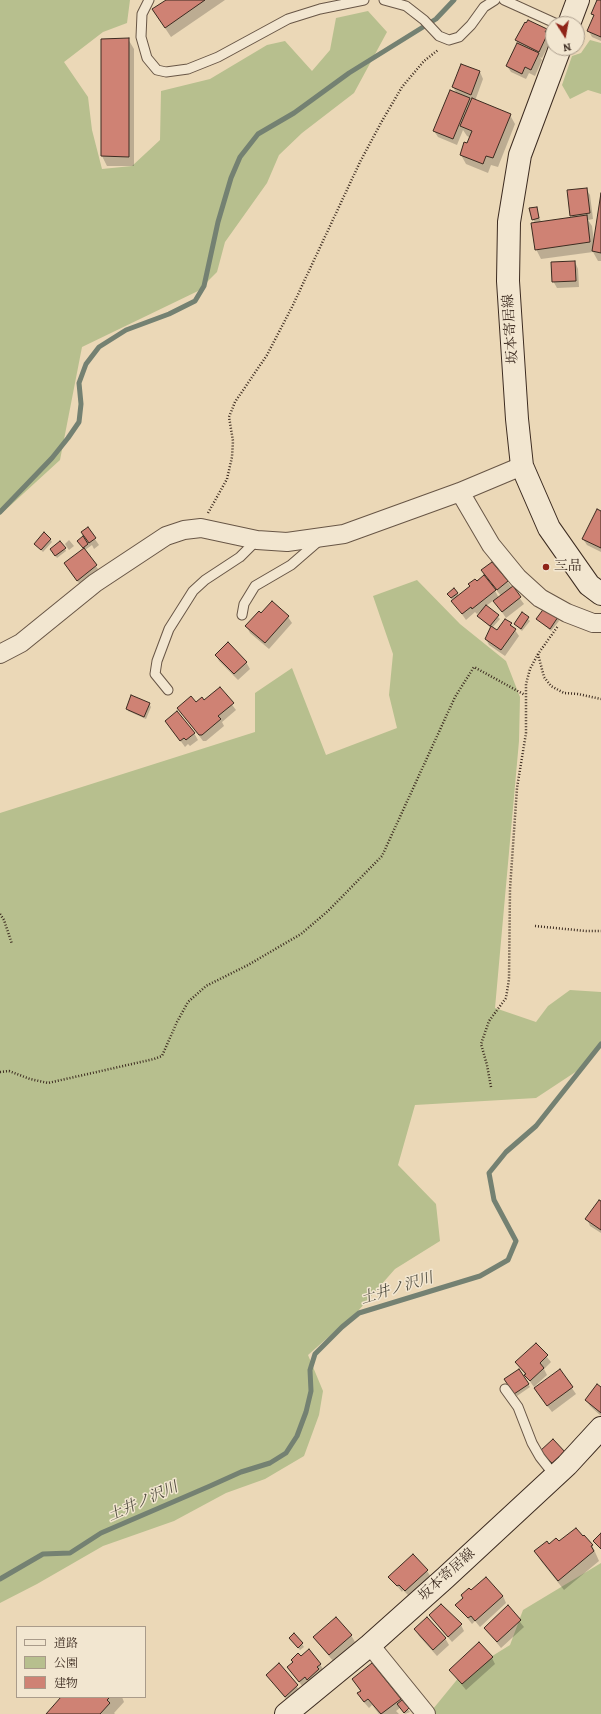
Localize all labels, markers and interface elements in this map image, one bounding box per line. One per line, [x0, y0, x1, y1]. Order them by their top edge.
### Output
north arrow [545, 16, 585, 56]
text: N [562, 39, 573, 55]
street label: 坂本寄居線 [500, 293, 522, 365]
place label: 三品 [554, 559, 582, 575]
marker: 三品 [541, 562, 551, 572]
water label: 土井ノ沢川 [359, 1269, 435, 1309]
water label: 土井ノ沢川 [105, 1479, 181, 1525]
street label: 坂本寄居線 [415, 1545, 479, 1605]
legend [16, 1626, 146, 1698]
text: 道路 [54, 1635, 78, 1651]
text: 公園 [54, 1655, 78, 1671]
text: 建物 [54, 1675, 78, 1691]

